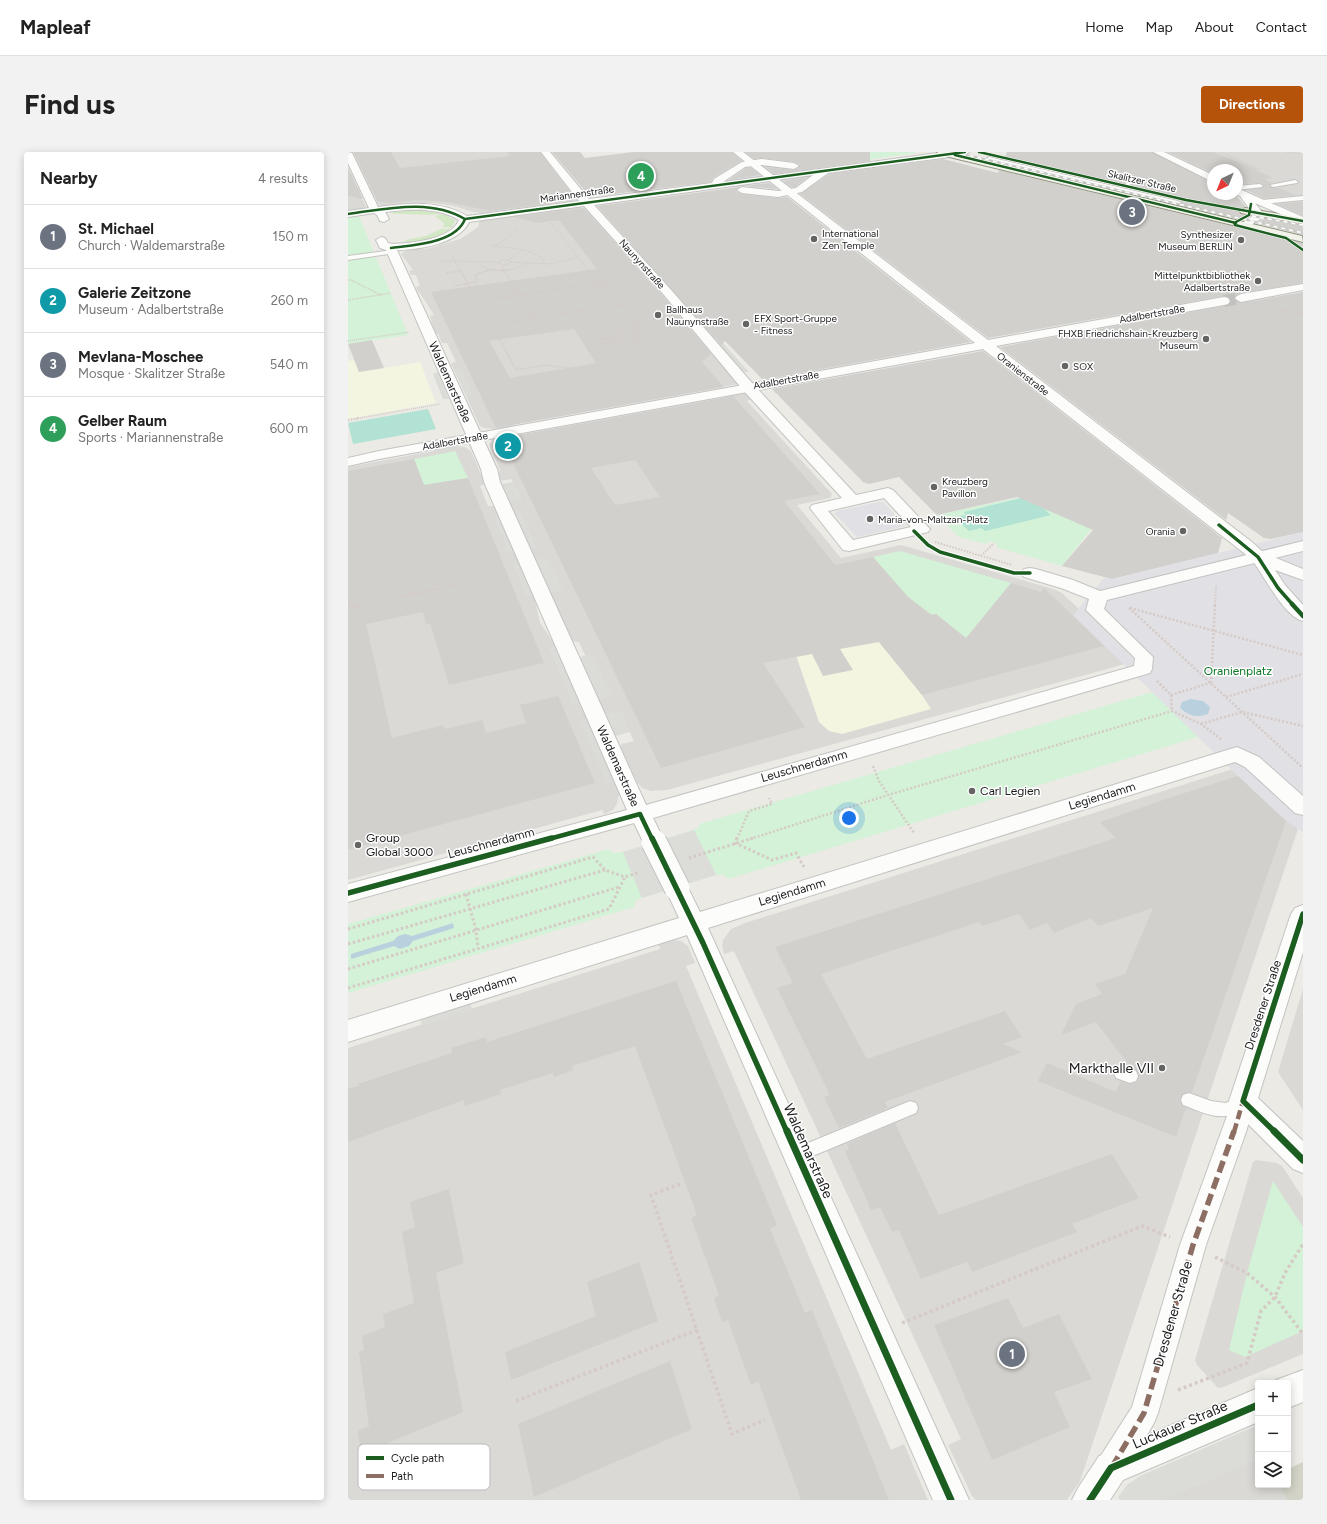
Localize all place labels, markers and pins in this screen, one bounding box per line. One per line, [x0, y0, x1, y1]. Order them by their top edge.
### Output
pin: 4 [628, 161, 654, 191]
pin: 3 [1119, 197, 1145, 227]
place label: International Zen Temple [822, 227, 878, 252]
place label: Synthesizer Museum BERLIN [1158, 228, 1234, 253]
marker: International Zen Temple [809, 234, 819, 244]
marker: Synthesizer Museum BERLIN [1236, 235, 1246, 245]
place label: Mittelpunktbibliothek Adalbertstraße [1154, 269, 1251, 294]
marker: Mittelpunktbibliothek Adalbertstraße [1253, 276, 1263, 286]
place label: Ballhaus Naunynstraße [666, 303, 729, 328]
marker: Ballhaus Naunynstraße [653, 310, 663, 320]
place label: EFX Sport-Gruppe - Fitness [754, 312, 838, 337]
marker: EFX Sport-Gruppe - Fitness [741, 319, 751, 329]
place label: FHXB Friedrichshain-Kreuzberg Museum [1058, 327, 1198, 352]
marker: FHXB Friedrichshain-Kreuzberg Museum [1201, 334, 1211, 344]
place label: SOX [1073, 360, 1094, 373]
marker: SOX [1060, 361, 1070, 371]
pin: 2 [495, 431, 521, 461]
place label: Kreuzberg Pavillon [942, 475, 988, 500]
marker: Kreuzberg Pavillon [929, 482, 939, 492]
place label: Maria-von-Maltzan-Platz [878, 513, 988, 526]
marker: Maria-von-Maltzan-Platz [865, 514, 875, 524]
place label: Orania [1146, 525, 1175, 538]
marker: Orania [1178, 526, 1188, 536]
place label: Carl Legien [980, 784, 1041, 798]
marker: Carl Legien [967, 786, 977, 796]
place label: Group Global 3000 [366, 831, 433, 859]
marker: Group Global 3000 [353, 840, 363, 850]
place label: Markthalle VII [1069, 1060, 1154, 1077]
marker: Markthalle VII [1157, 1063, 1167, 1073]
pin: 1 [999, 1339, 1025, 1369]

